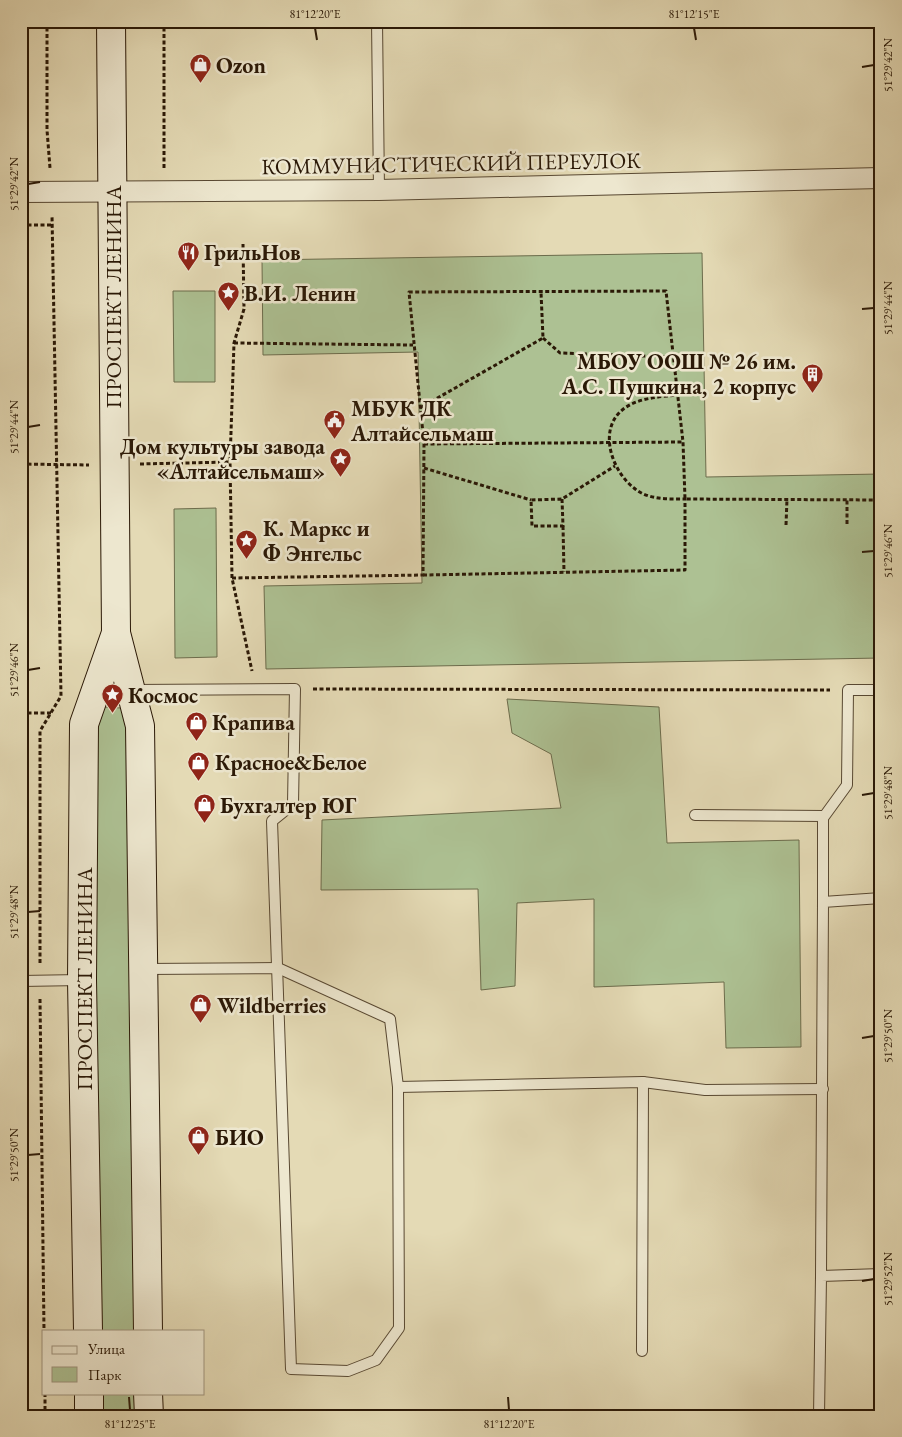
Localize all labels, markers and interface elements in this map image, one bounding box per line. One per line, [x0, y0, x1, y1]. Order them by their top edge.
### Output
text: 81°12'20"E [289, 6, 341, 22]
text: 81°12'15"E [668, 6, 720, 22]
text: 51°29'42"N [880, 38, 896, 92]
place label: Ozon [216, 51, 266, 80]
shop icon: Ozon [188, 53, 212, 84]
street label: КОММУНИСТИЧЕСКИЙ ПЕРЕУЛОК [261, 146, 641, 181]
text: 51°29'42"N [6, 157, 22, 211]
street label: ПРОСПЕКТ ЛЕНИНА [99, 184, 128, 409]
place label: ГрильНов [204, 238, 301, 267]
restaurant icon: ГрильНов [176, 240, 200, 271]
place label: В.И. Ленин [244, 279, 356, 308]
place icon: В.И. Ленин [216, 281, 240, 312]
text: 51°29'44"N [880, 281, 896, 335]
place label: МБОУ ООШ № 26 им. А.С. Пушкина, 2 корпус [561, 347, 796, 401]
building icon: МБОУ ООШ № 26 им. А.С. Пушкина, 2 корпус [800, 362, 824, 393]
place label: МБУК ДК Алтайсельмаш [350, 394, 494, 448]
text: 51°29'44"N [6, 400, 22, 454]
public building icon: МБУК ДК Алтайсельмаш [323, 409, 347, 440]
place label: Дом культуры завода «Алтайсельмаш» [120, 432, 325, 486]
place icon: Дом культуры завода «Алтайсельмаш» [329, 447, 353, 478]
place label: К. Маркс и Ф Энгельс [263, 514, 370, 568]
text: 51°29'46"N [880, 524, 896, 578]
place icon: К. Маркс и Ф Энгельс [235, 529, 259, 560]
text: 51°29'46"N [6, 643, 22, 697]
place label: Космос [128, 681, 198, 710]
place icon: Космос [100, 683, 124, 714]
place label: Крапива [212, 708, 295, 737]
shop icon: Крапива [184, 710, 208, 741]
place label: Красное&Белое [215, 748, 367, 777]
shop icon: Красное&Белое [187, 750, 211, 781]
text: 51°29'48"N [880, 766, 896, 820]
place label: Бухгалтер ЮГ [220, 791, 357, 820]
shop icon: Бухгалтер ЮГ [192, 793, 216, 824]
street label: ПРОСПЕКТ ЛЕНИНА [70, 866, 99, 1091]
text: 51°29'48"N [6, 885, 22, 939]
place label: Wildberries [217, 991, 326, 1020]
shop icon: Wildberries [189, 993, 213, 1024]
text: 51°29'50"N [880, 1009, 896, 1063]
place label: БИО [215, 1123, 264, 1152]
shop icon: БИО [187, 1125, 211, 1156]
text: 51°29'50"N [6, 1128, 22, 1182]
text: 51°29'52"N [880, 1252, 896, 1306]
legend [42, 1330, 205, 1394]
text: Улица [87, 1339, 125, 1358]
text: Парк [88, 1365, 121, 1384]
text: 81°12'25"E [104, 1416, 156, 1432]
text: 81°12'20"E [483, 1416, 535, 1432]

